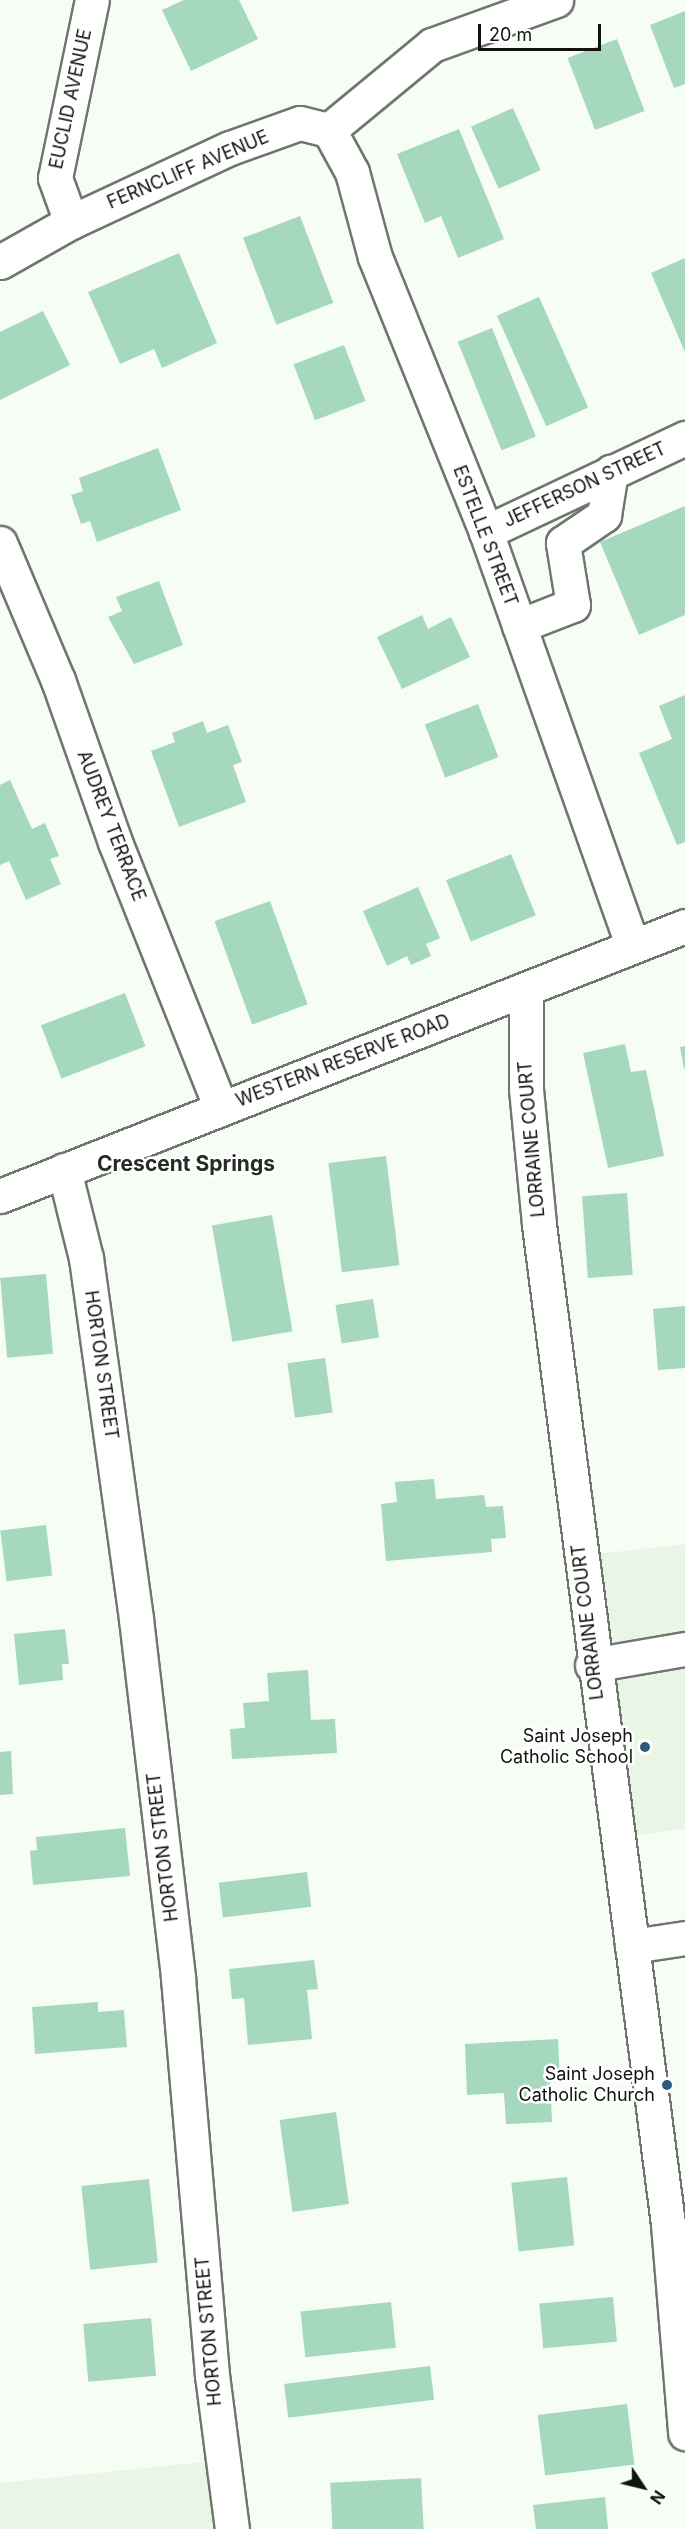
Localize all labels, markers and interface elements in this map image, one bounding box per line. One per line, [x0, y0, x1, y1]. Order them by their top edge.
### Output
scale bar [481, 12, 604, 50]
text: 20 m [489, 24, 532, 45]
street label: EUCLID AVENUE [46, 27, 96, 171]
street label: FERNCLIFF AVENUE [104, 126, 272, 214]
street label: JEFFERSON STREET [500, 438, 670, 532]
street label: ESTELLE STREET [448, 463, 522, 609]
street label: AUDREY TERRACE [72, 748, 150, 904]
street label: WESTERN RESERVE ROAD [233, 1010, 453, 1112]
street label: LORRAINE COURT [514, 1060, 550, 1218]
district label: Crescent Springs [97, 1151, 275, 1177]
street label: HORTON STREET [80, 1289, 122, 1441]
street label: LORRAINE COURT [568, 1543, 608, 1701]
place label: Saint Joseph Catholic School [500, 1726, 633, 1768]
marker: Saint Joseph Catholic School [638, 1740, 652, 1754]
street label: HORTON STREET [143, 1771, 183, 1923]
place label: Saint Joseph Catholic Church [519, 2064, 655, 2106]
marker: Saint Joseph Catholic Church [660, 2078, 674, 2092]
street label: HORTON STREET [192, 2255, 226, 2407]
north arrow [613, 2457, 673, 2517]
text: N [646, 2487, 669, 2508]

